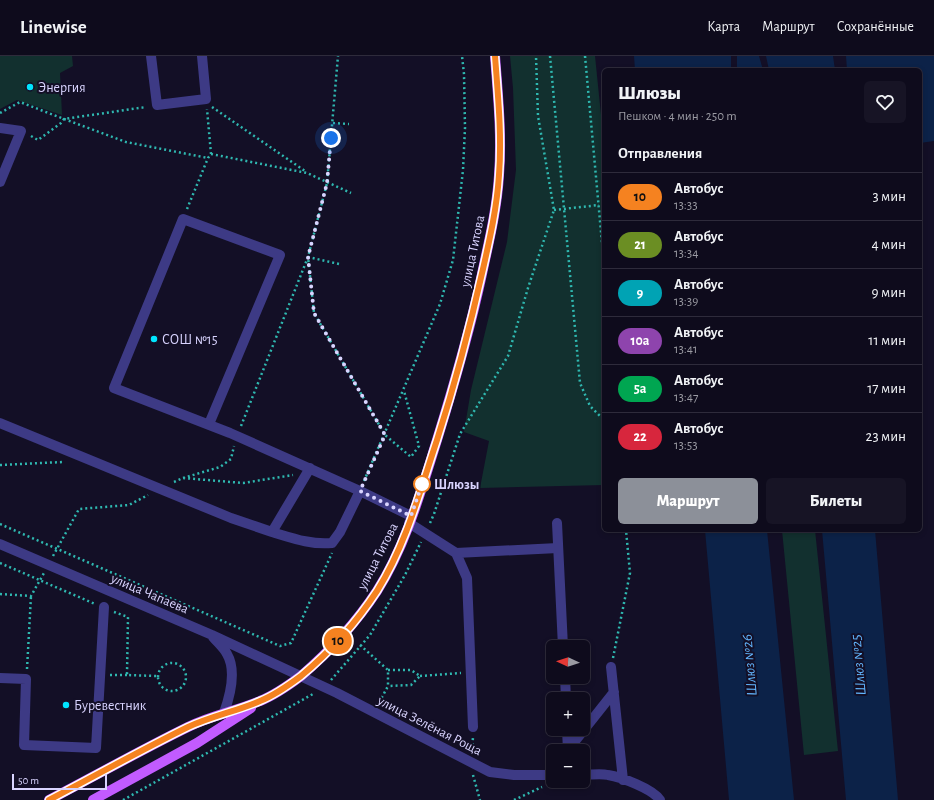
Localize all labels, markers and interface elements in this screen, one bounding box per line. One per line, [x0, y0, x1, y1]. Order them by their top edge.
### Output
text: Linewise [20, 18, 87, 37]
text: Карта [707, 20, 740, 34]
text: Маршрут [762, 20, 815, 34]
text: Сохранённые [837, 20, 914, 34]
place label: Энергия [38, 81, 86, 95]
button: heart [864, 81, 906, 123]
marker: Энергия [25, 82, 35, 92]
text: Шлюзы [618, 84, 681, 103]
text: Пешком · 4 мин · 250 m [618, 110, 737, 123]
your location [321, 128, 341, 148]
text: Отправления [618, 146, 702, 161]
text: Автобус [674, 181, 724, 196]
text: 3 мин [872, 189, 906, 204]
text: 10 [634, 190, 646, 204]
text: 13:33 [674, 199, 698, 212]
street label: улица Титова [458, 213, 488, 289]
text: Автобус [674, 229, 724, 244]
text: 4 мин [871, 237, 906, 252]
text: 21 [634, 238, 646, 252]
text: 13:34 [674, 247, 698, 260]
text: Автобус [674, 277, 724, 292]
text: 9 мин [872, 285, 906, 300]
text: 9 [637, 286, 643, 300]
text: 13:39 [674, 295, 698, 308]
text: Автобус [674, 325, 724, 340]
place label: СОШ №15 [162, 333, 218, 347]
text: 11 мин [868, 333, 906, 348]
marker: СОШ №15 [149, 334, 159, 344]
text: 10а [631, 334, 649, 348]
text: 13:41 [674, 343, 698, 356]
text: Автобус [674, 373, 724, 388]
text: 17 мин [867, 381, 906, 396]
text: 5а [634, 382, 646, 396]
text: 13:47 [674, 391, 698, 404]
text: Автобус [674, 421, 724, 436]
text: 23 мин [866, 429, 906, 444]
text: 22 [633, 430, 647, 444]
text: 13:53 [674, 439, 698, 452]
marker: Шлюзы [413, 475, 431, 493]
place label: Шлюзы [434, 478, 479, 492]
button: Маршрут [618, 478, 758, 524]
button: Билеты [766, 478, 906, 524]
street label: улица Титова [355, 520, 401, 593]
street label: улица Чапаева [108, 571, 191, 617]
line badge: 10 [320, 628, 356, 654]
water label: Шлюз №26 [739, 633, 760, 696]
water label: Шлюз №25 [848, 633, 869, 696]
text: 10 [332, 634, 344, 648]
north arrow [546, 640, 590, 684]
map controls [546, 640, 590, 788]
button: + [546, 692, 590, 736]
street label: улица Зелёная Роща [374, 693, 485, 759]
place label: Буревестник [74, 699, 147, 713]
marker: Буревестник [61, 700, 71, 710]
button: − [546, 744, 590, 788]
scale bar [12, 772, 107, 791]
text: 50 m [18, 775, 39, 786]

